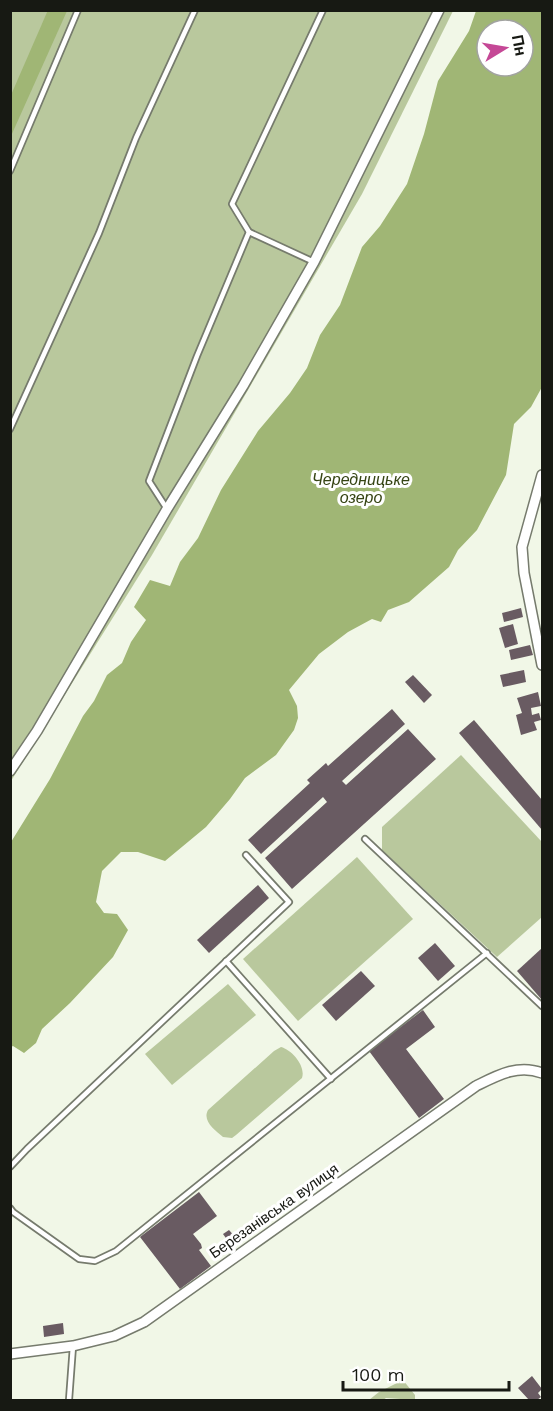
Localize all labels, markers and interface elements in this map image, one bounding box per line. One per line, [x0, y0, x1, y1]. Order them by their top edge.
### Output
north arrow [475, 18, 535, 78]
text: Пн [508, 33, 531, 57]
water label: Чередницьке озеро [312, 470, 410, 507]
street label: Березанівська вулиця [206, 1160, 342, 1262]
scale bar [343, 1354, 510, 1392]
text: 100 m [352, 1364, 405, 1385]

